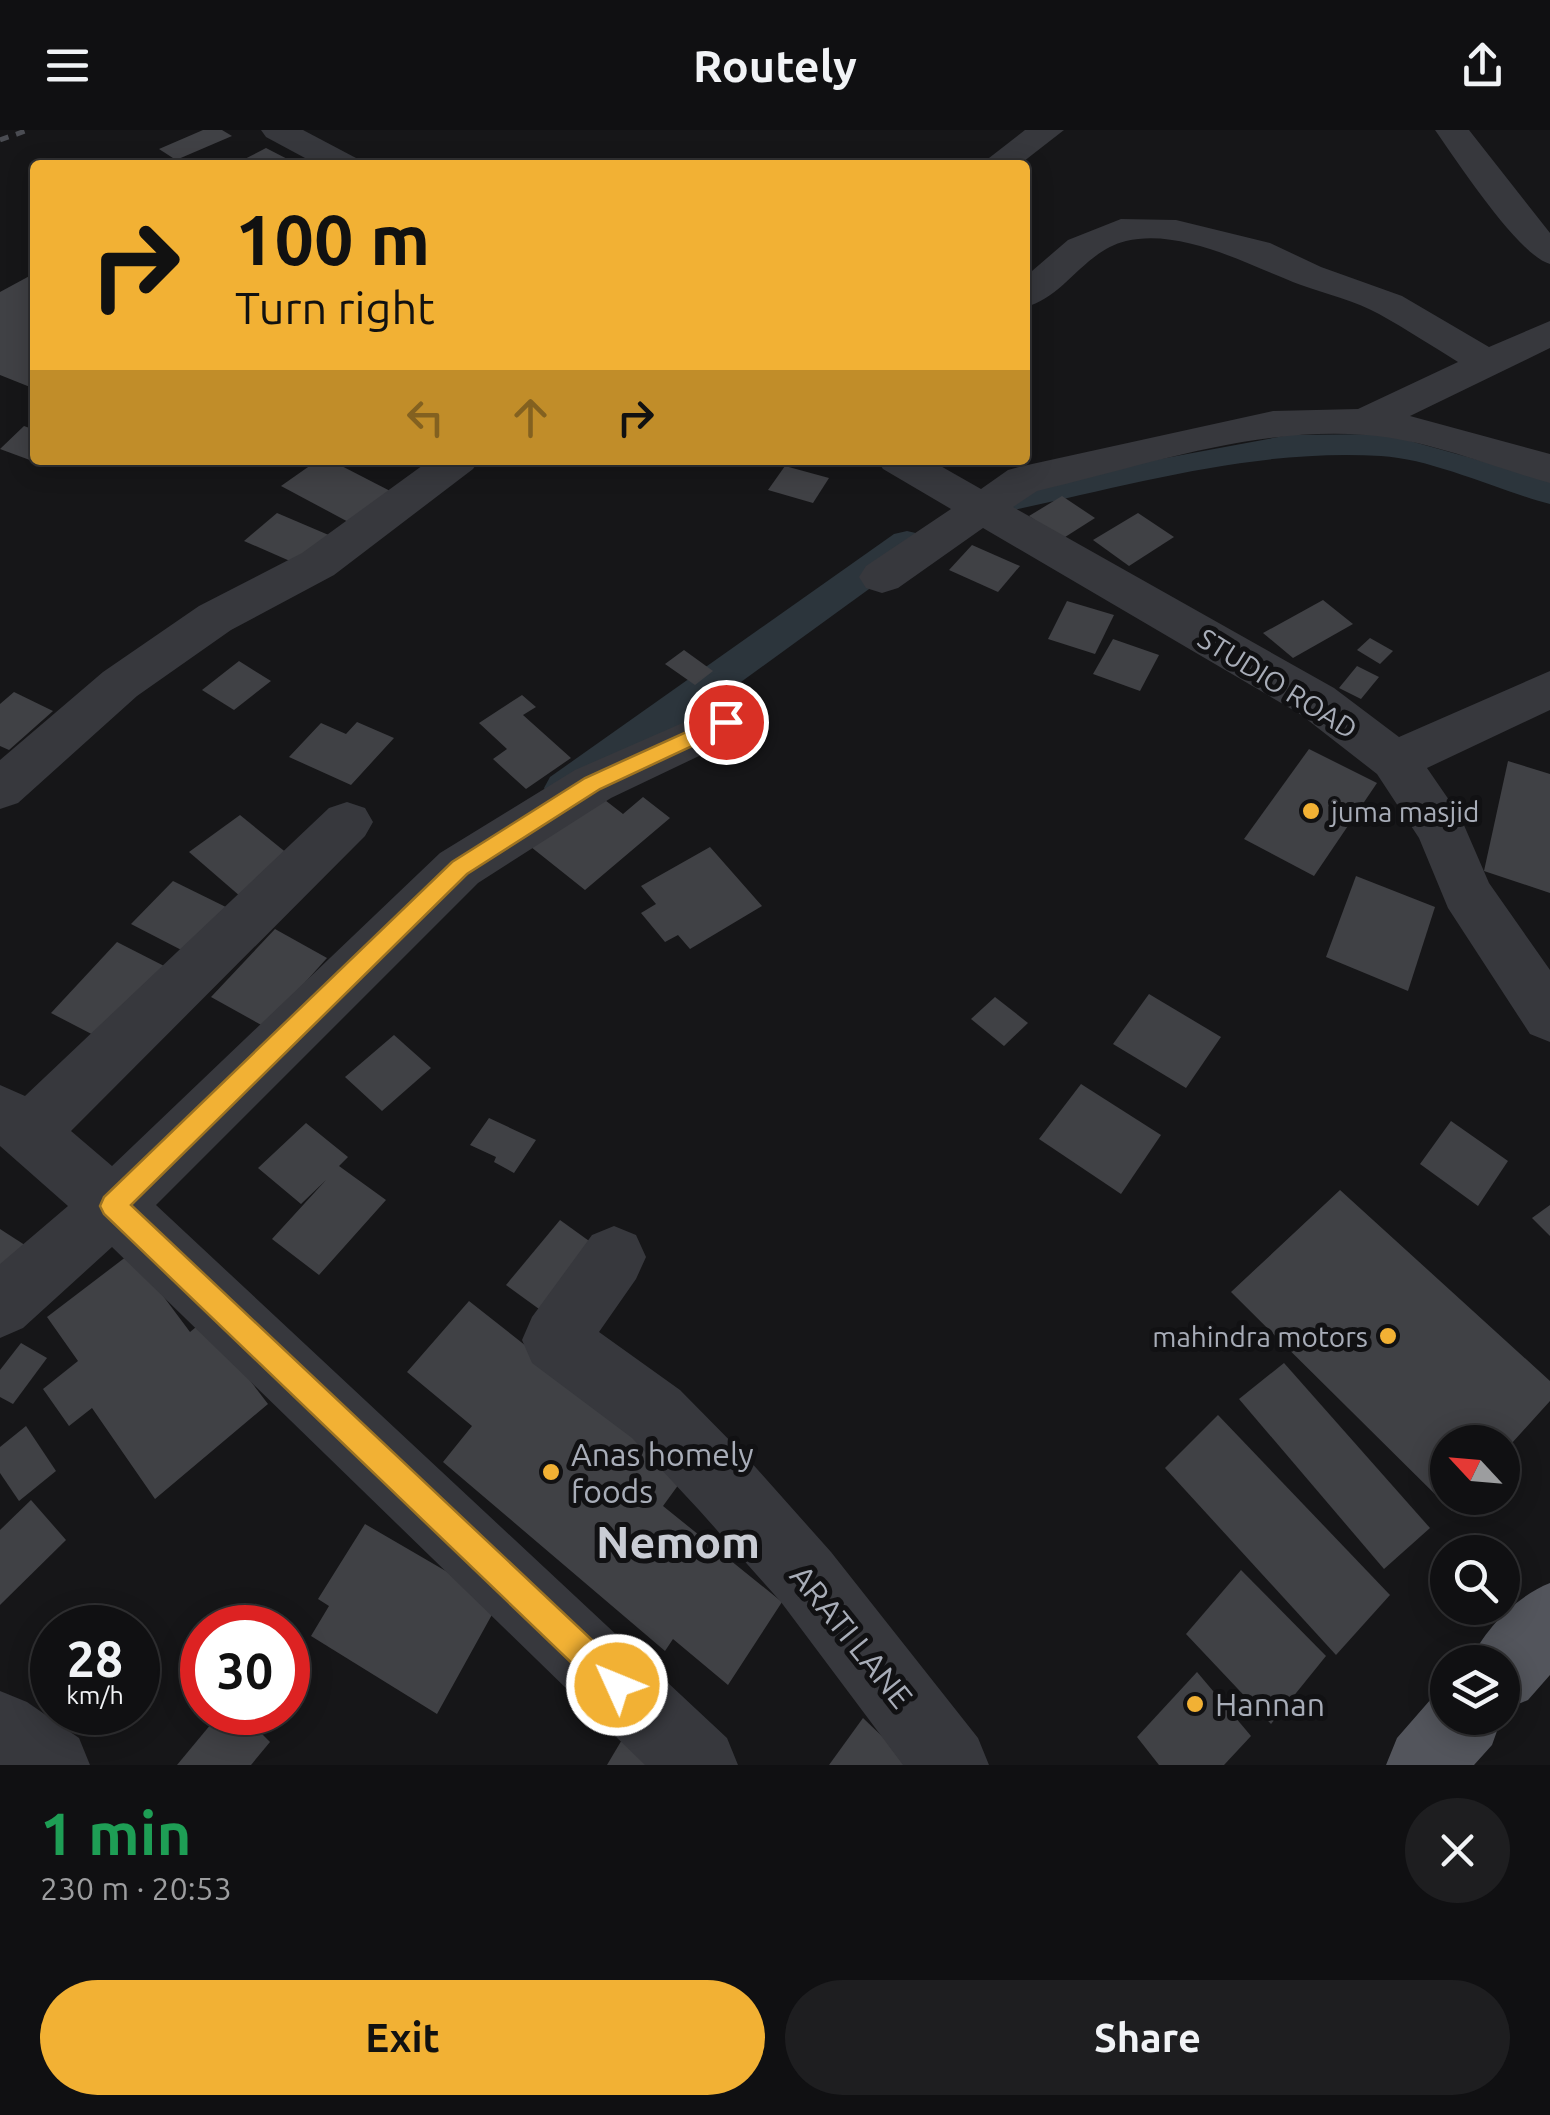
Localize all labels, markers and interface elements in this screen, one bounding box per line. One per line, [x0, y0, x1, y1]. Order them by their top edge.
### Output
icon: menu [40, 38, 95, 93]
icon: share [1455, 38, 1510, 93]
text: Routely [693, 40, 857, 91]
icon: right [70, 200, 200, 330]
text: 100 m [235, 200, 430, 278]
text: Turn right [235, 282, 435, 333]
icon: left [398, 390, 453, 445]
icon: ahead [503, 390, 558, 445]
icon: right [608, 390, 663, 445]
street label: STUDIO ROAD [1193, 622, 1363, 744]
pin [684, 680, 769, 765]
icon: arrive [699, 695, 754, 750]
place label: juma masjid [1329, 796, 1479, 827]
marker: juma masjid [1300, 800, 1322, 822]
place label: mahindra motors [1152, 1321, 1368, 1352]
marker: mahindra motors [1377, 1325, 1399, 1347]
north arrow [1430, 1425, 1520, 1515]
map controls [1430, 1425, 1520, 1735]
place label: Anas homely foods [571, 1436, 754, 1509]
marker: Anas homely foods [540, 1461, 562, 1483]
district label: Nemom [596, 1516, 760, 1567]
button: search [1430, 1535, 1520, 1625]
street label: ARATI LANE [784, 1558, 920, 1714]
speed limit sign: 30 [180, 1605, 310, 1735]
text: 28 [67, 1630, 123, 1686]
position arrow [565, 1633, 669, 1737]
button: layers [1430, 1645, 1520, 1735]
text: km/h [66, 1681, 124, 1709]
place label: Hannan [1215, 1686, 1325, 1722]
marker: Hannan [1184, 1693, 1206, 1715]
button: close [1405, 1798, 1510, 1903]
text: 1 min [40, 1799, 192, 1866]
text: 230 m · 20:53 [40, 1870, 232, 1906]
button: Exit [40, 1980, 765, 2095]
button: Share [785, 1980, 1510, 2095]

